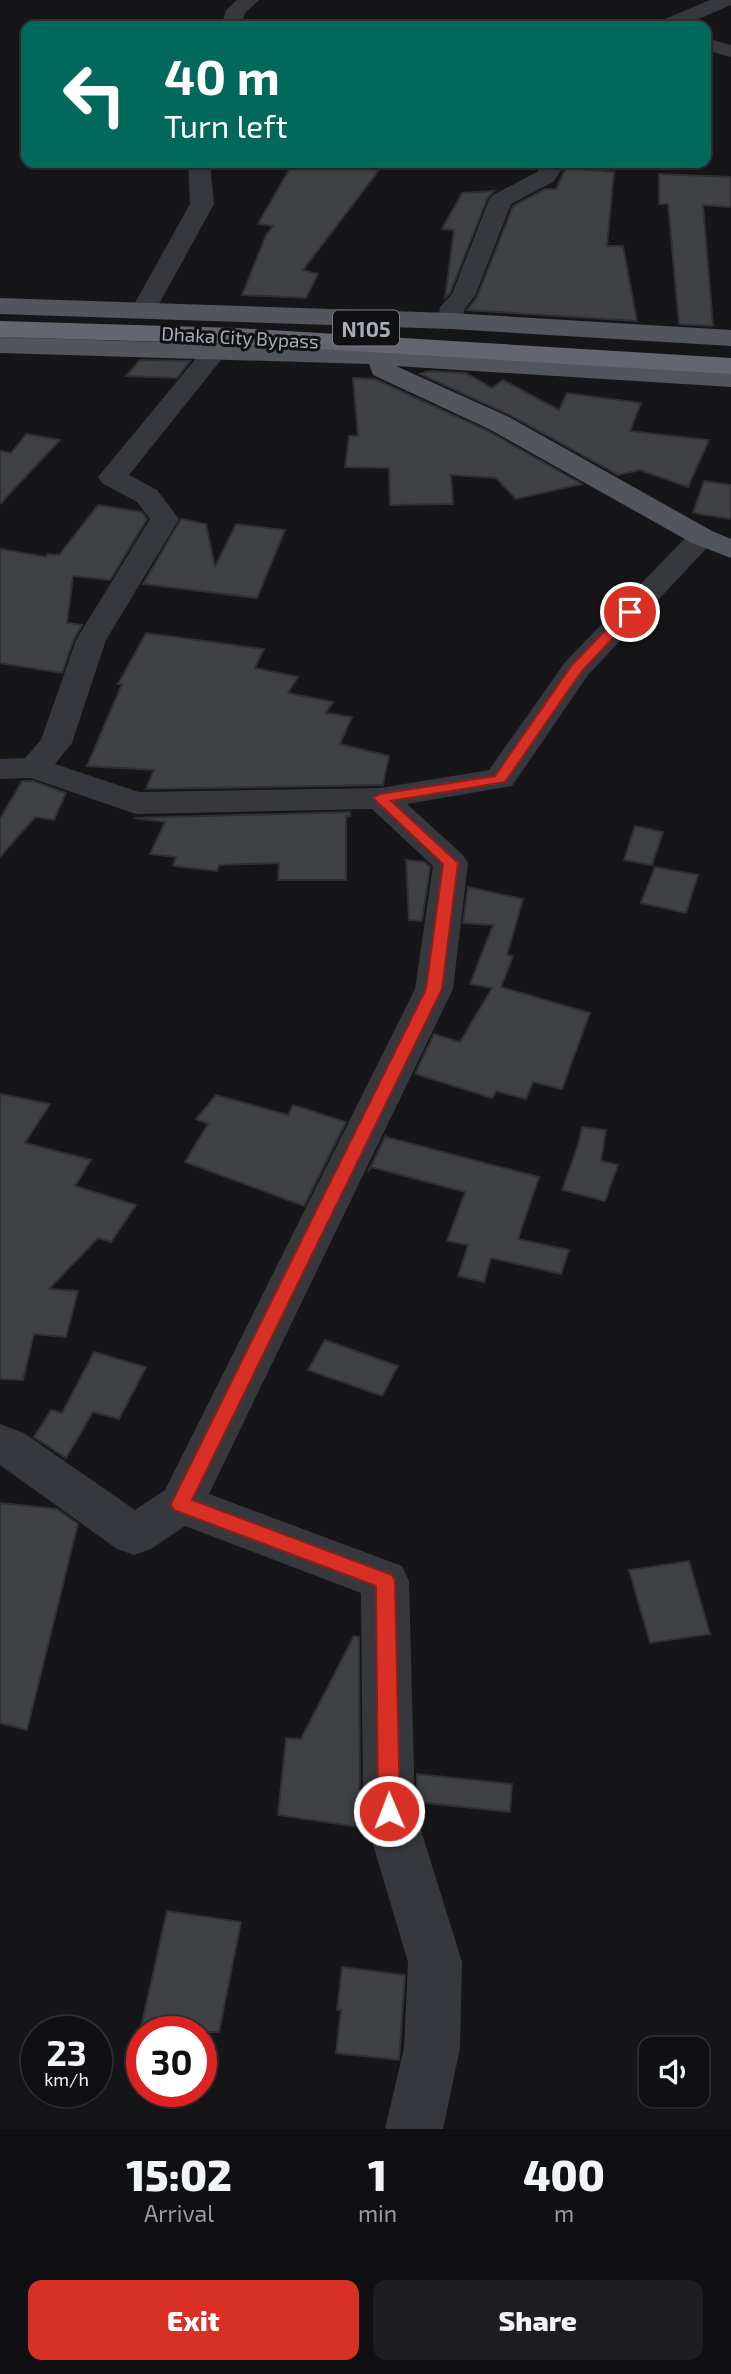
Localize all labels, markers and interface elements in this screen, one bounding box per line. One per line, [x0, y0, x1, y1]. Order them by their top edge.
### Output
text: 40 m [164, 46, 280, 105]
icon: left [49, 49, 140, 140]
text: Turn left [164, 106, 288, 144]
road number: N105 [333, 310, 399, 346]
street label: Dhaka City Bypass [161, 321, 319, 353]
pin [600, 582, 660, 642]
icon: arrive [611, 593, 649, 631]
position arrow [352, 1774, 426, 1848]
speed limit sign: 30 [126, 2016, 217, 2107]
text: 23 [46, 2031, 87, 2073]
map controls [639, 2037, 709, 2107]
button: sound [639, 2037, 709, 2107]
text: km/h [44, 2068, 89, 2090]
text: 15:02 [126, 2149, 232, 2199]
text: 1 [368, 2149, 387, 2199]
text: 400 [523, 2149, 605, 2199]
text: Arrival [144, 2199, 214, 2227]
text: min [358, 2199, 397, 2227]
text: m [554, 2199, 574, 2227]
button: Exit [28, 2280, 359, 2360]
button: Share [373, 2280, 703, 2360]

